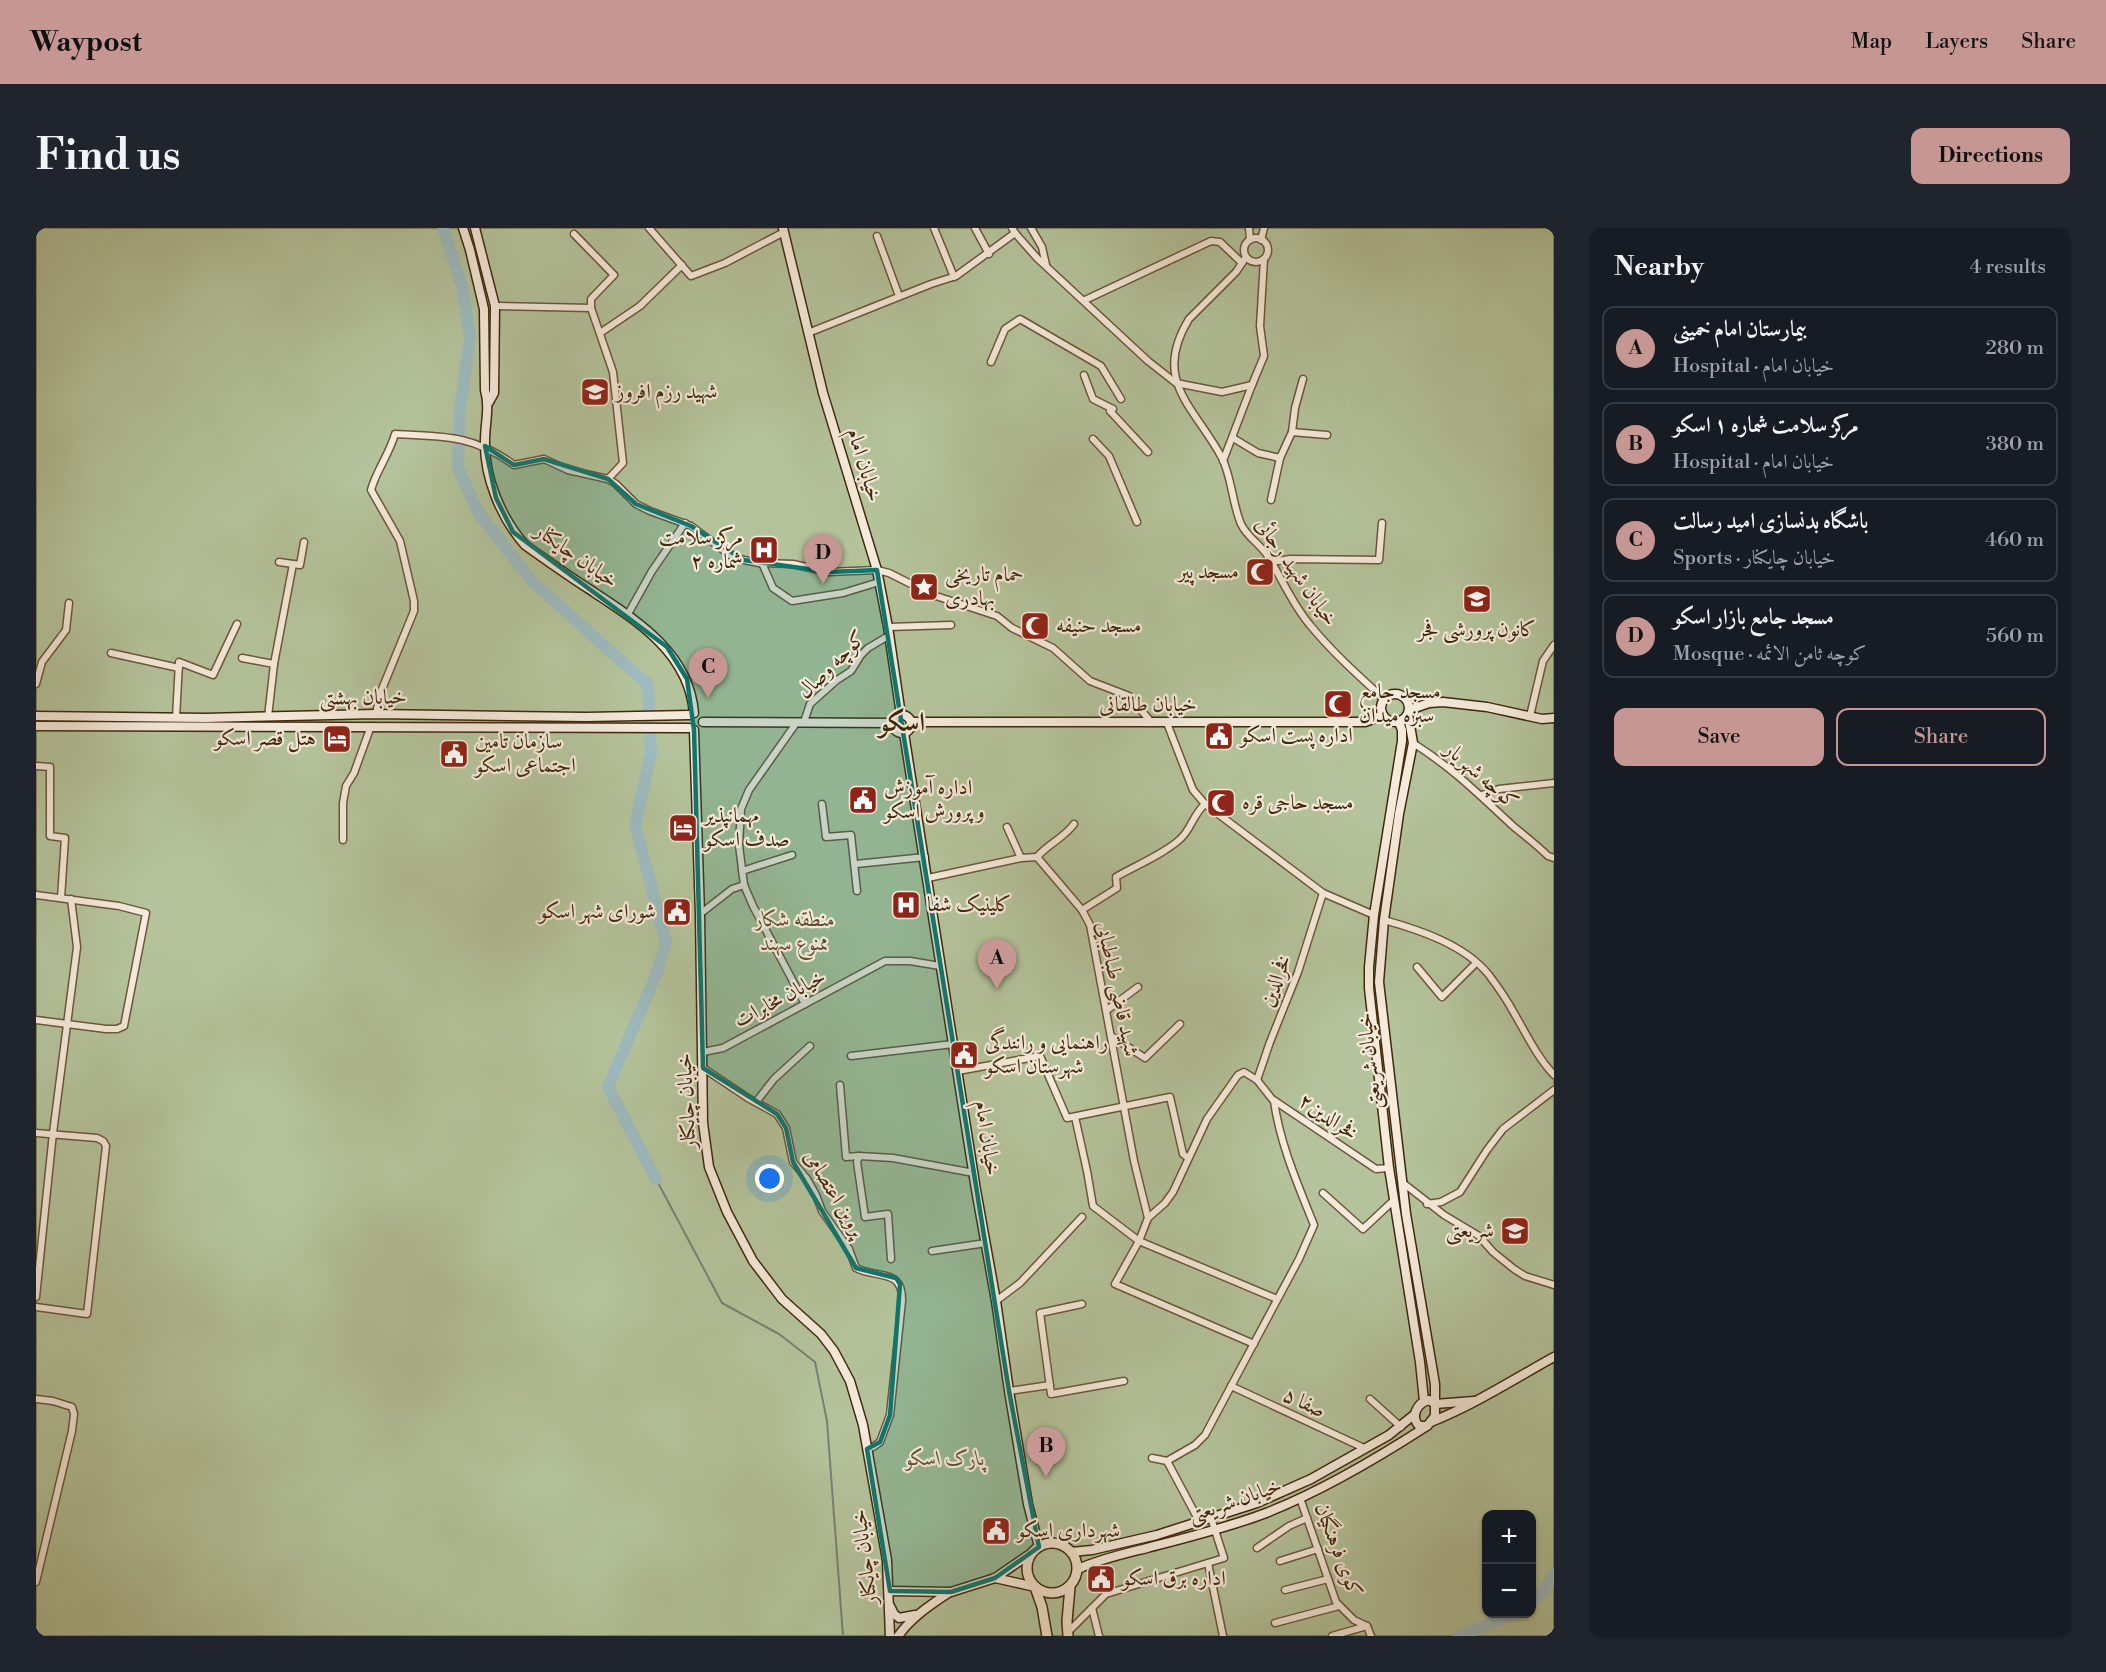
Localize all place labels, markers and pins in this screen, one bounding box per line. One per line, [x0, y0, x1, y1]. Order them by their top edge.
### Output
school or university icon: شهید رزم افروز [579, 376, 611, 408]
place label: شهید رزم افروز [614, 379, 718, 409]
place label: مرکز سلامت شماره ۲ [659, 525, 743, 575]
hospital icon: مرکز سلامت شماره ۲ [748, 534, 780, 566]
pin: D [804, 534, 842, 584]
mosque icon: مسجد پیر [1244, 556, 1276, 588]
place label: مسجد پیر [1176, 559, 1239, 586]
place label: حمام تاریخی بهادری [945, 562, 1024, 612]
place icon: حمام تاریخی بهادری [908, 571, 940, 603]
school or university icon: کانون پرورشی فجر [1461, 583, 1493, 615]
mosque icon: مسجد حنیفه [1019, 610, 1051, 642]
place label: مسجد حنیفه [1056, 613, 1141, 639]
place label: کانون پرورشی فجر [1416, 617, 1536, 644]
pin: C [688, 648, 728, 698]
place label: مسجد جامع سبزه میدان [1359, 679, 1441, 729]
mosque icon: مسجد جامع سبزه میدان [1322, 688, 1354, 720]
public building icon: اداره پست اسکو [1203, 720, 1235, 752]
hotel icon: هتل قصر اسکو [321, 723, 353, 755]
place label: اداره پست اسکو [1238, 723, 1353, 749]
place label: هتل قصر اسکو [213, 726, 316, 753]
place label: سازمان تامین اجتماعی اسکو [473, 729, 576, 779]
public building icon: سازمان تامین اجتماعی اسکو [438, 738, 470, 770]
place label: اداره آموزش و پرورش اسکو [882, 774, 985, 825]
public building icon: اداره آموزش و پرورش اسکو [847, 784, 879, 816]
mosque icon: مسجد حاجی قره [1205, 787, 1237, 819]
place label: مسجد حاجی قره [1242, 790, 1353, 816]
place label: مهمانپذیر صدف اسکو [702, 803, 790, 853]
hotel icon: مهمانپذیر صدف اسکو [667, 812, 699, 844]
hospital icon: کلینیک شفا [890, 889, 922, 921]
place label: کلینیک شفا [927, 892, 1011, 918]
public building icon: شورای شهر اسکو [661, 896, 693, 928]
place label: شورای شهر اسکو [537, 899, 656, 925]
pin: A [978, 940, 1016, 989]
place label: راهنمایی و رانندگی شهرستان اسکو [983, 1026, 1108, 1080]
public building icon: راهنمایی و رانندگی شهرستان اسکو [948, 1039, 980, 1071]
school or university icon: شریعتی [1499, 1215, 1531, 1247]
place label: شریعتی [1446, 1218, 1494, 1245]
pin: B [1026, 1428, 1066, 1477]
public building icon: شهرداری اسکو [980, 1515, 1012, 1547]
place label: شهرداری اسکو [1015, 1518, 1120, 1544]
public building icon: اداره برق اسکو [1085, 1563, 1117, 1595]
place label: اداره برق اسکو [1120, 1566, 1226, 1592]

